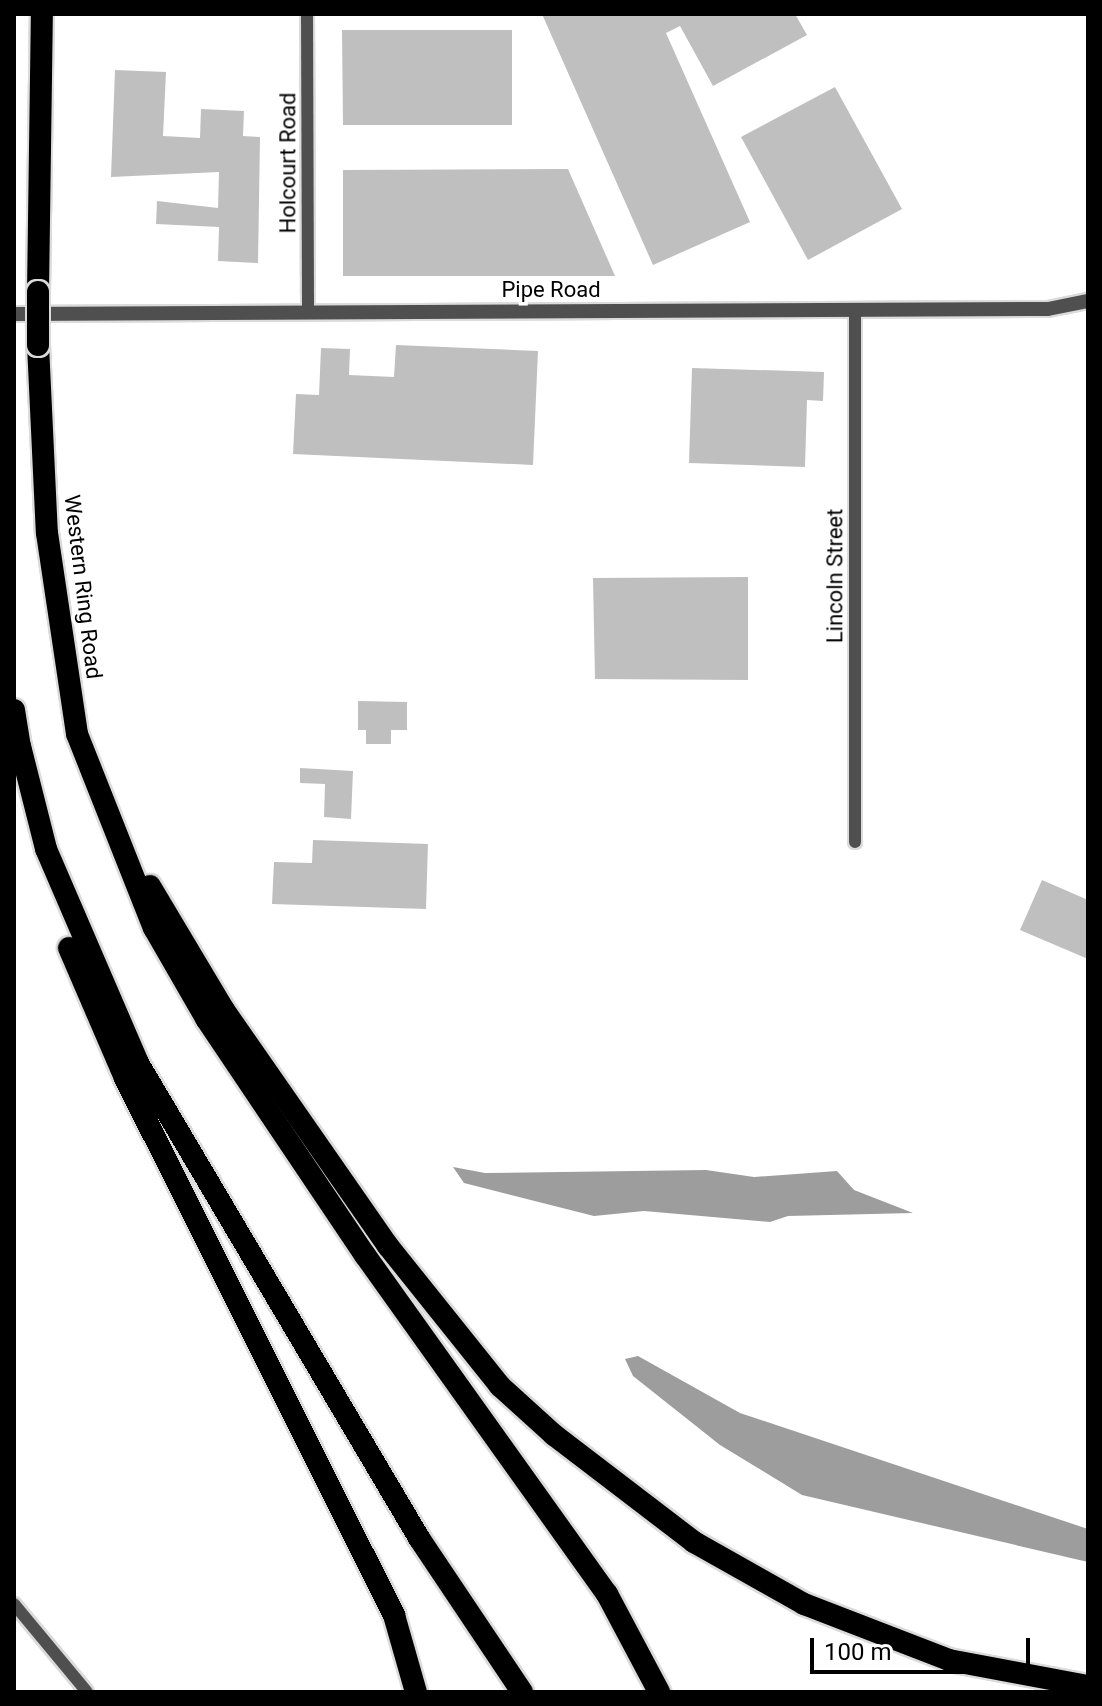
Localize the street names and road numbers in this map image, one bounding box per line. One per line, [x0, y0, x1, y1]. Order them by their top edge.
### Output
street label: Holcourt Road [275, 93, 301, 233]
street label: Pipe Road [501, 277, 601, 303]
street label: Western Ring Road [59, 493, 107, 681]
street label: Lincoln Street [822, 509, 848, 643]

